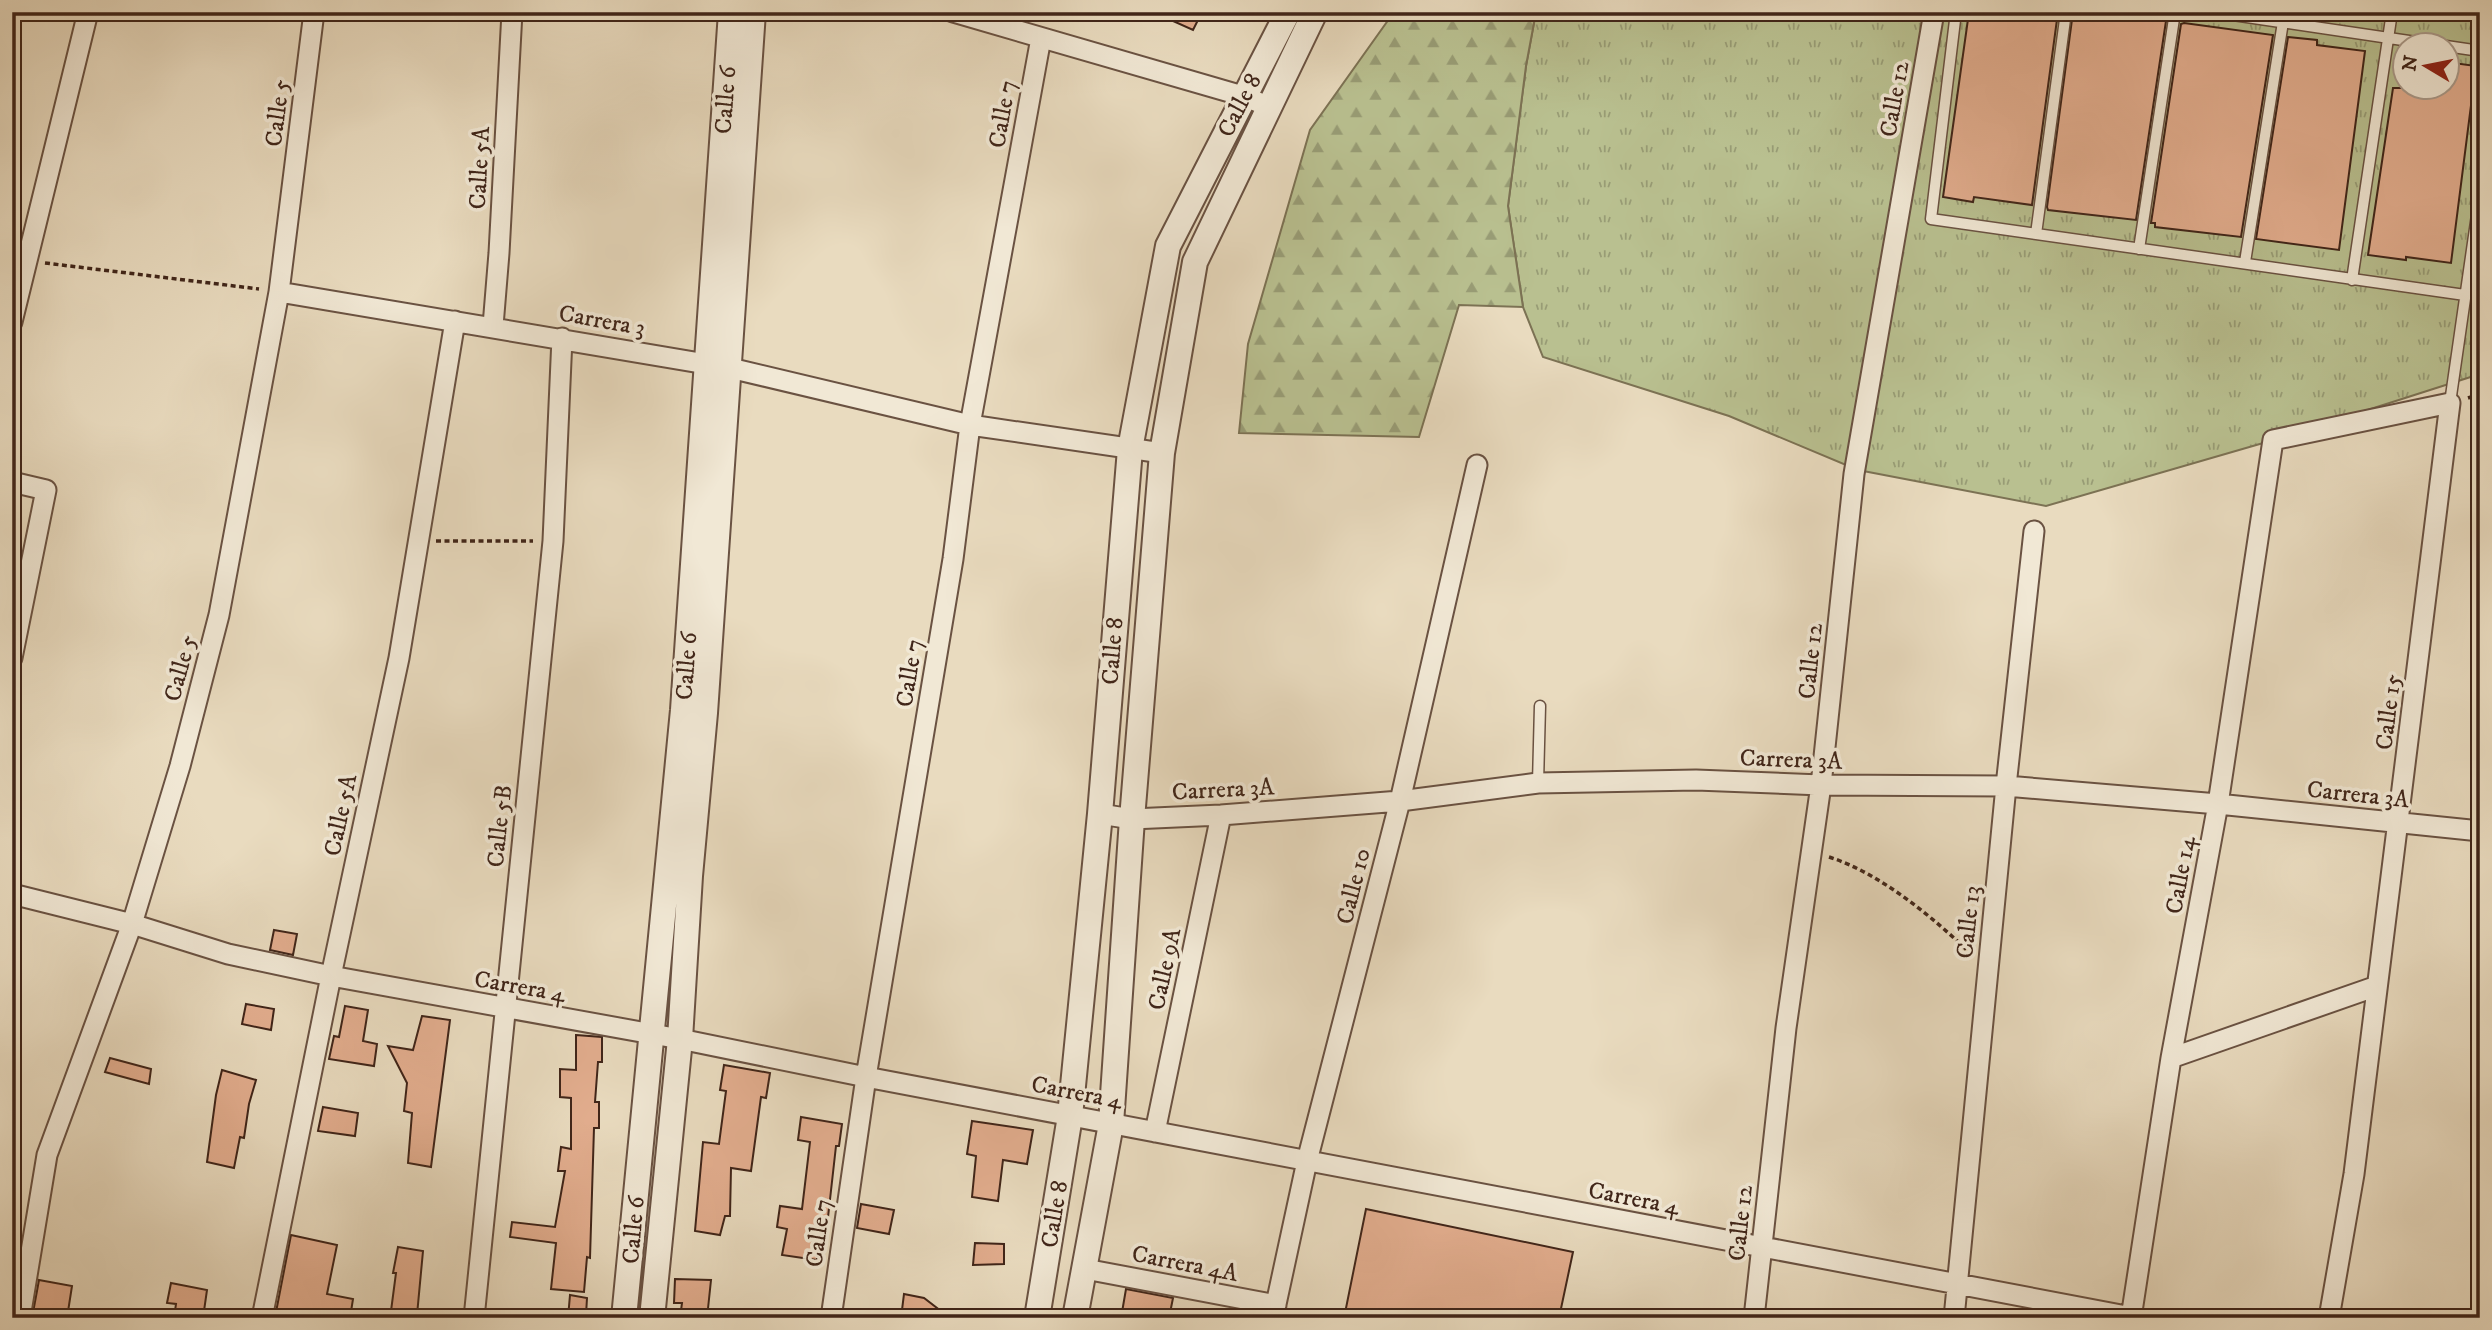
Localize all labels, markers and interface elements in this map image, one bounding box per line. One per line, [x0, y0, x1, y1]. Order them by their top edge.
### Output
north arrow [2390, 32, 2460, 102]
text: N [2398, 53, 2423, 73]
street label: Calle 12 [1874, 59, 1916, 139]
street label: Calle 6 [709, 64, 743, 135]
street label: Calle 8 [1211, 69, 1269, 142]
street label: Calle 5 [259, 78, 297, 148]
street label: Calle 7 [982, 78, 1024, 150]
street label: Calle 5A [463, 125, 497, 210]
street label: Carrera 3 [556, 299, 647, 343]
street label: Calle 8 [1096, 616, 1130, 686]
street label: Calle 12 [1792, 621, 1830, 701]
street label: Calle 6 [670, 630, 704, 701]
street label: Calle 5 [158, 632, 204, 705]
street label: Calle 7 [890, 637, 930, 709]
street label: Calle 15 [2369, 672, 2409, 752]
street label: Carrera 3A [1739, 743, 1843, 777]
street label: Calle 5A [318, 771, 364, 859]
street label: Carrera 3A [1171, 772, 1276, 808]
street label: Carrera 3A [2305, 775, 2411, 815]
street label: Calle 5B [481, 783, 519, 869]
street label: Calle 14 [2159, 833, 2203, 916]
street label: Calle 10 [1330, 845, 1378, 927]
street label: Calle 13 [1950, 884, 1988, 960]
street label: Calle 9A [1142, 925, 1188, 1013]
street label: Carrera 4 [472, 964, 569, 1010]
street label: Carrera 4 [1029, 1069, 1126, 1117]
street label: Carrera 4 [1586, 1175, 1683, 1223]
street label: Calle 8 [1035, 1178, 1075, 1250]
street label: Calle 12 [1722, 1183, 1760, 1263]
street label: Calle 6 [616, 1193, 652, 1265]
street label: Calle 7 [799, 1197, 839, 1269]
street label: Carrera 4A [1129, 1239, 1241, 1289]

